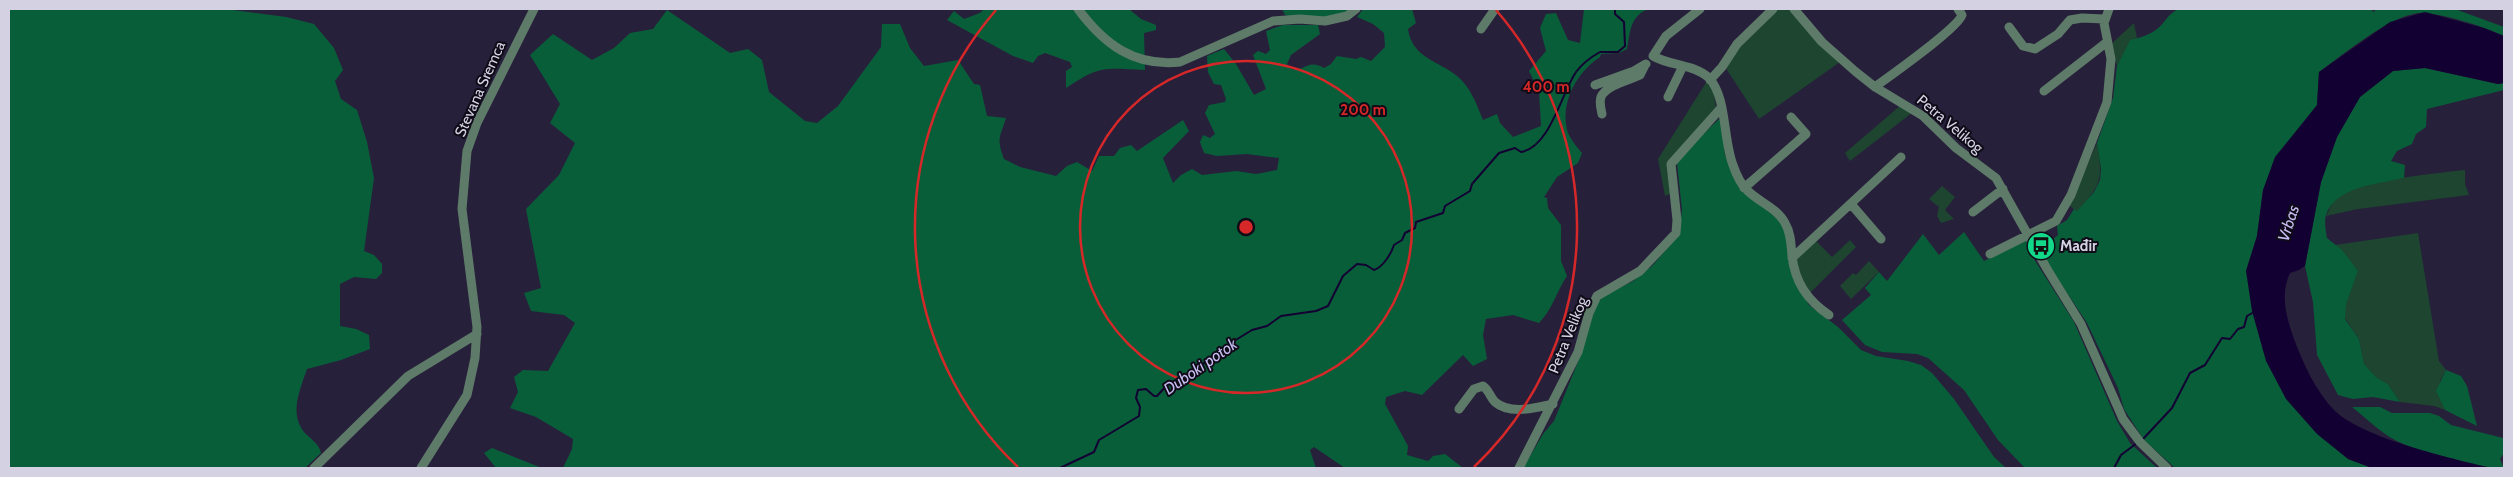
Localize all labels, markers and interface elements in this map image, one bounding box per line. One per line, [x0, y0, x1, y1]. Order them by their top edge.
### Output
street label: Stevana Sremca [451, 38, 509, 140]
text: 400 m [1523, 78, 1569, 96]
street label: Petra Velikog [1913, 91, 1987, 157]
text: 200 m [1340, 101, 1386, 119]
water label: Vrbas [2274, 203, 2303, 244]
centre of rings [1237, 218, 1255, 236]
bus stop icon: Mađir [2026, 231, 2056, 261]
place label: Mađir [2060, 237, 2097, 255]
street label: Petra Velikog [1544, 294, 1592, 376]
water label: Duboki potok [1160, 334, 1242, 399]

